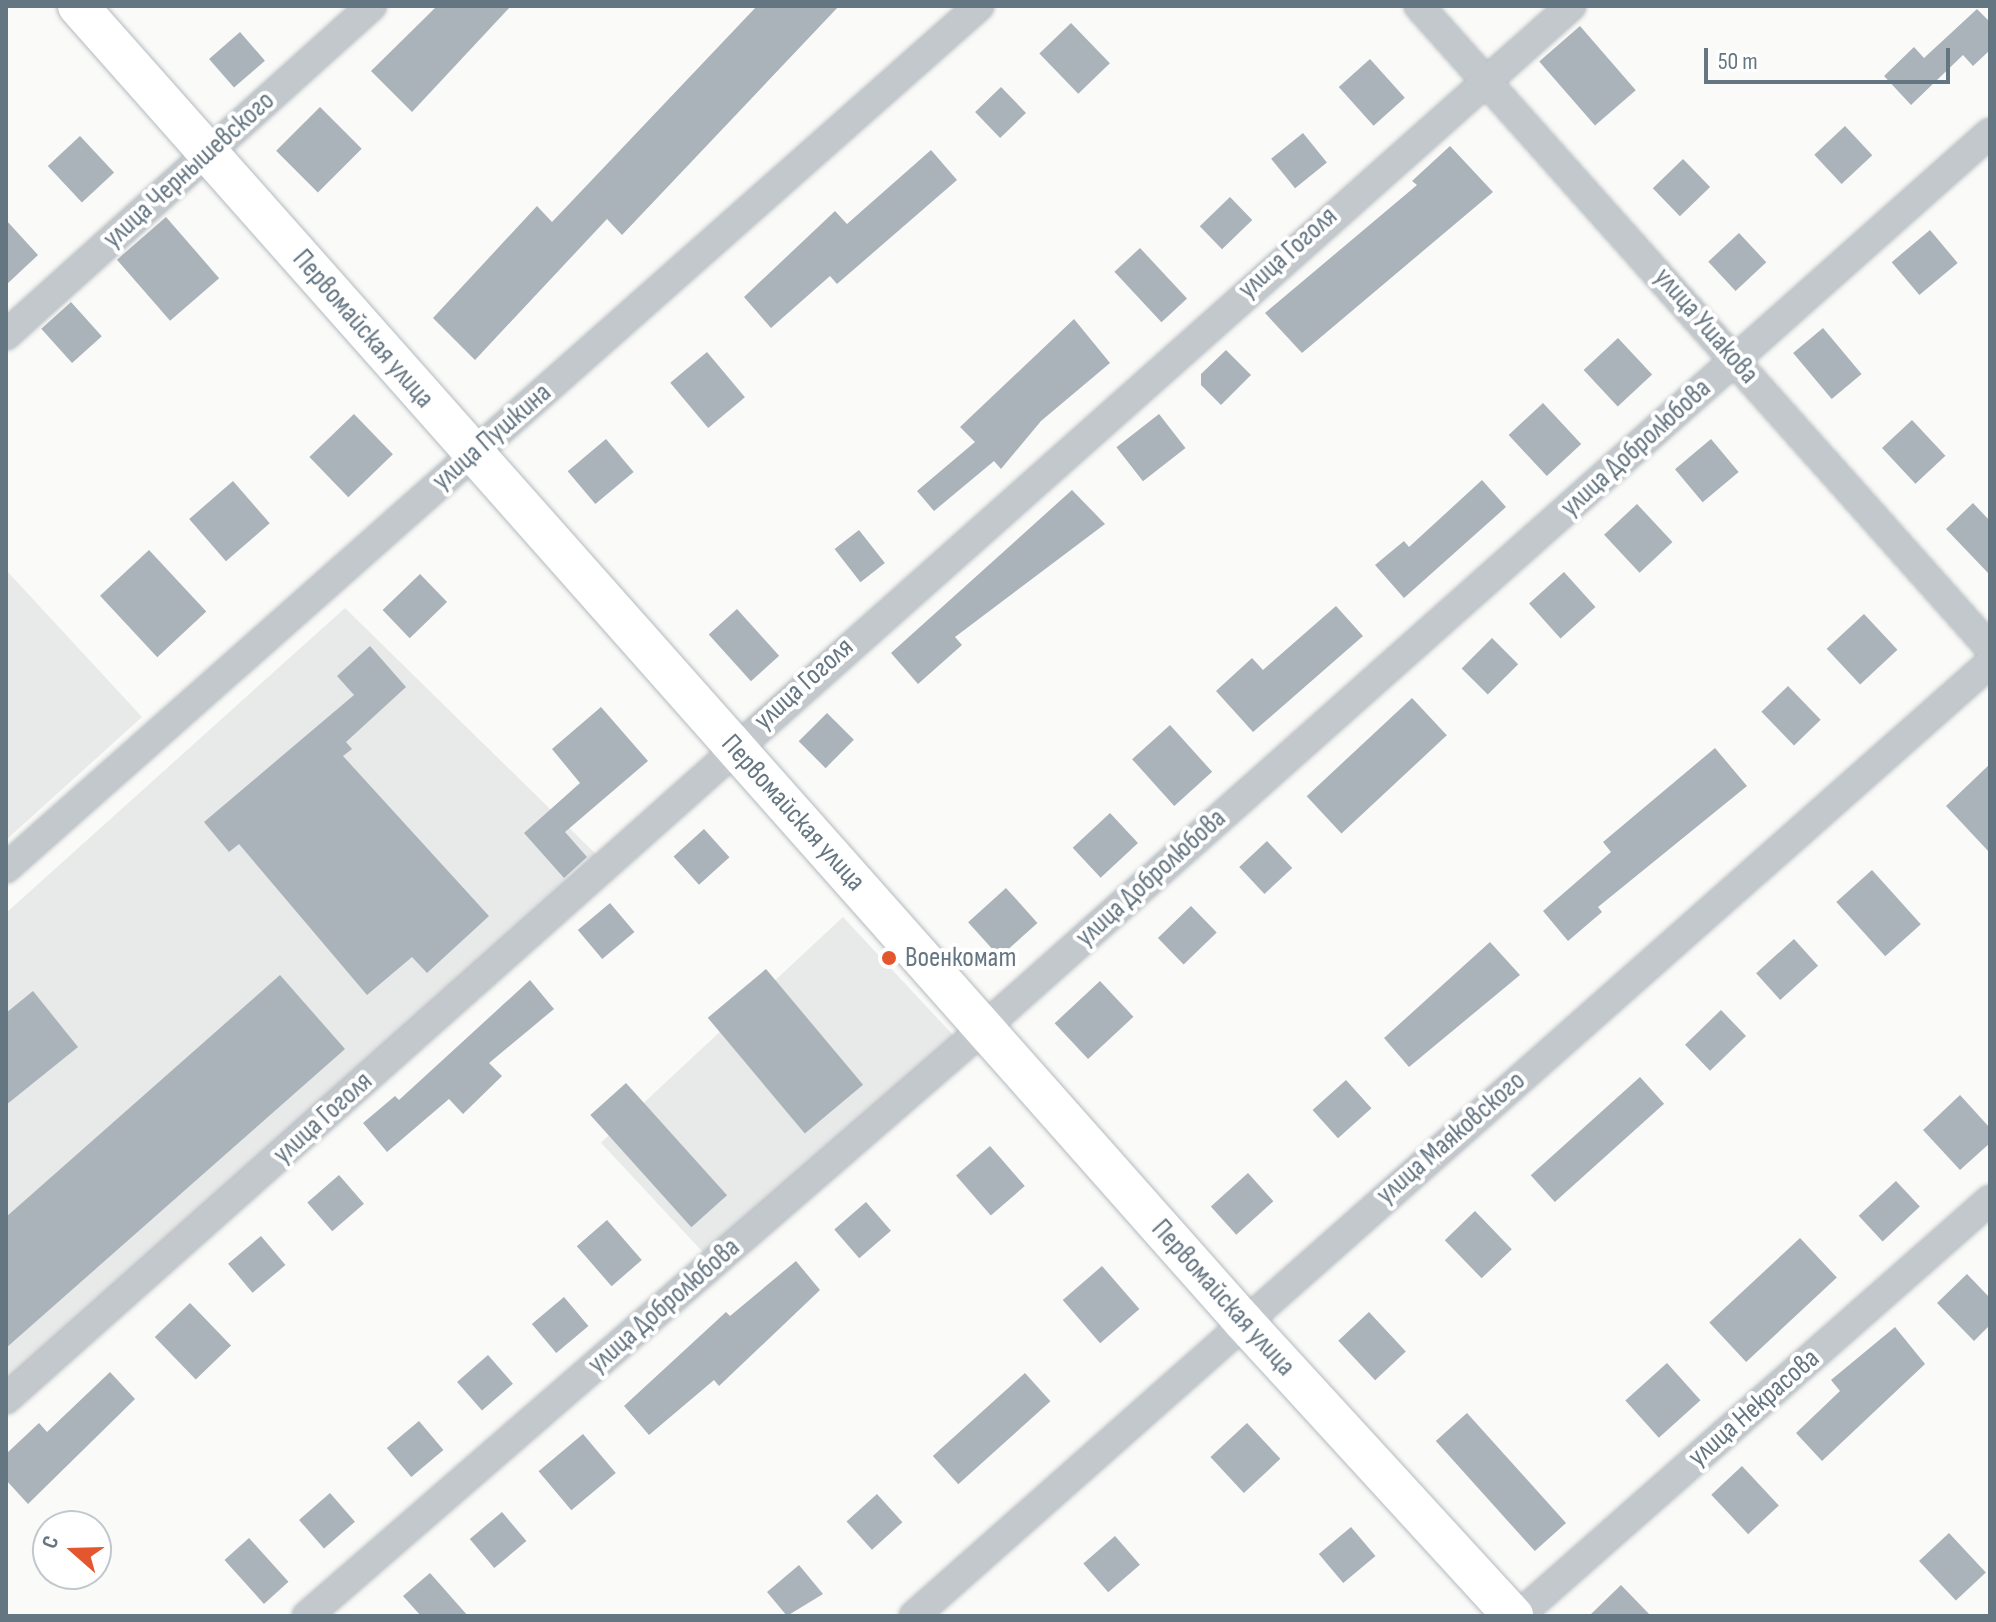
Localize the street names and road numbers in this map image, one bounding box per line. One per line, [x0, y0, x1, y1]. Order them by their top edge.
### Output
street label: улица Чернышевского [96, 84, 282, 256]
street label: улица Гоголя [1231, 200, 1345, 306]
street label: Первомайская улица [285, 243, 441, 415]
street label: улица Ушакова [1647, 261, 1765, 391]
street label: улица Добролюбова [1554, 372, 1718, 524]
street label: улица Пушкина [426, 376, 558, 498]
street label: улица Гоголя [747, 631, 861, 737]
street label: Первомайская улица [714, 728, 872, 898]
street label: улица Добролюбова [1069, 802, 1233, 954]
street label: улица Маяковского [1370, 1064, 1532, 1212]
street label: улица Гоголя [266, 1065, 380, 1171]
street label: Первомайская улица [1144, 1213, 1302, 1383]
street label: улица Добролюбова [581, 1231, 747, 1381]
street label: улица Некрасова [1682, 1342, 1826, 1474]

